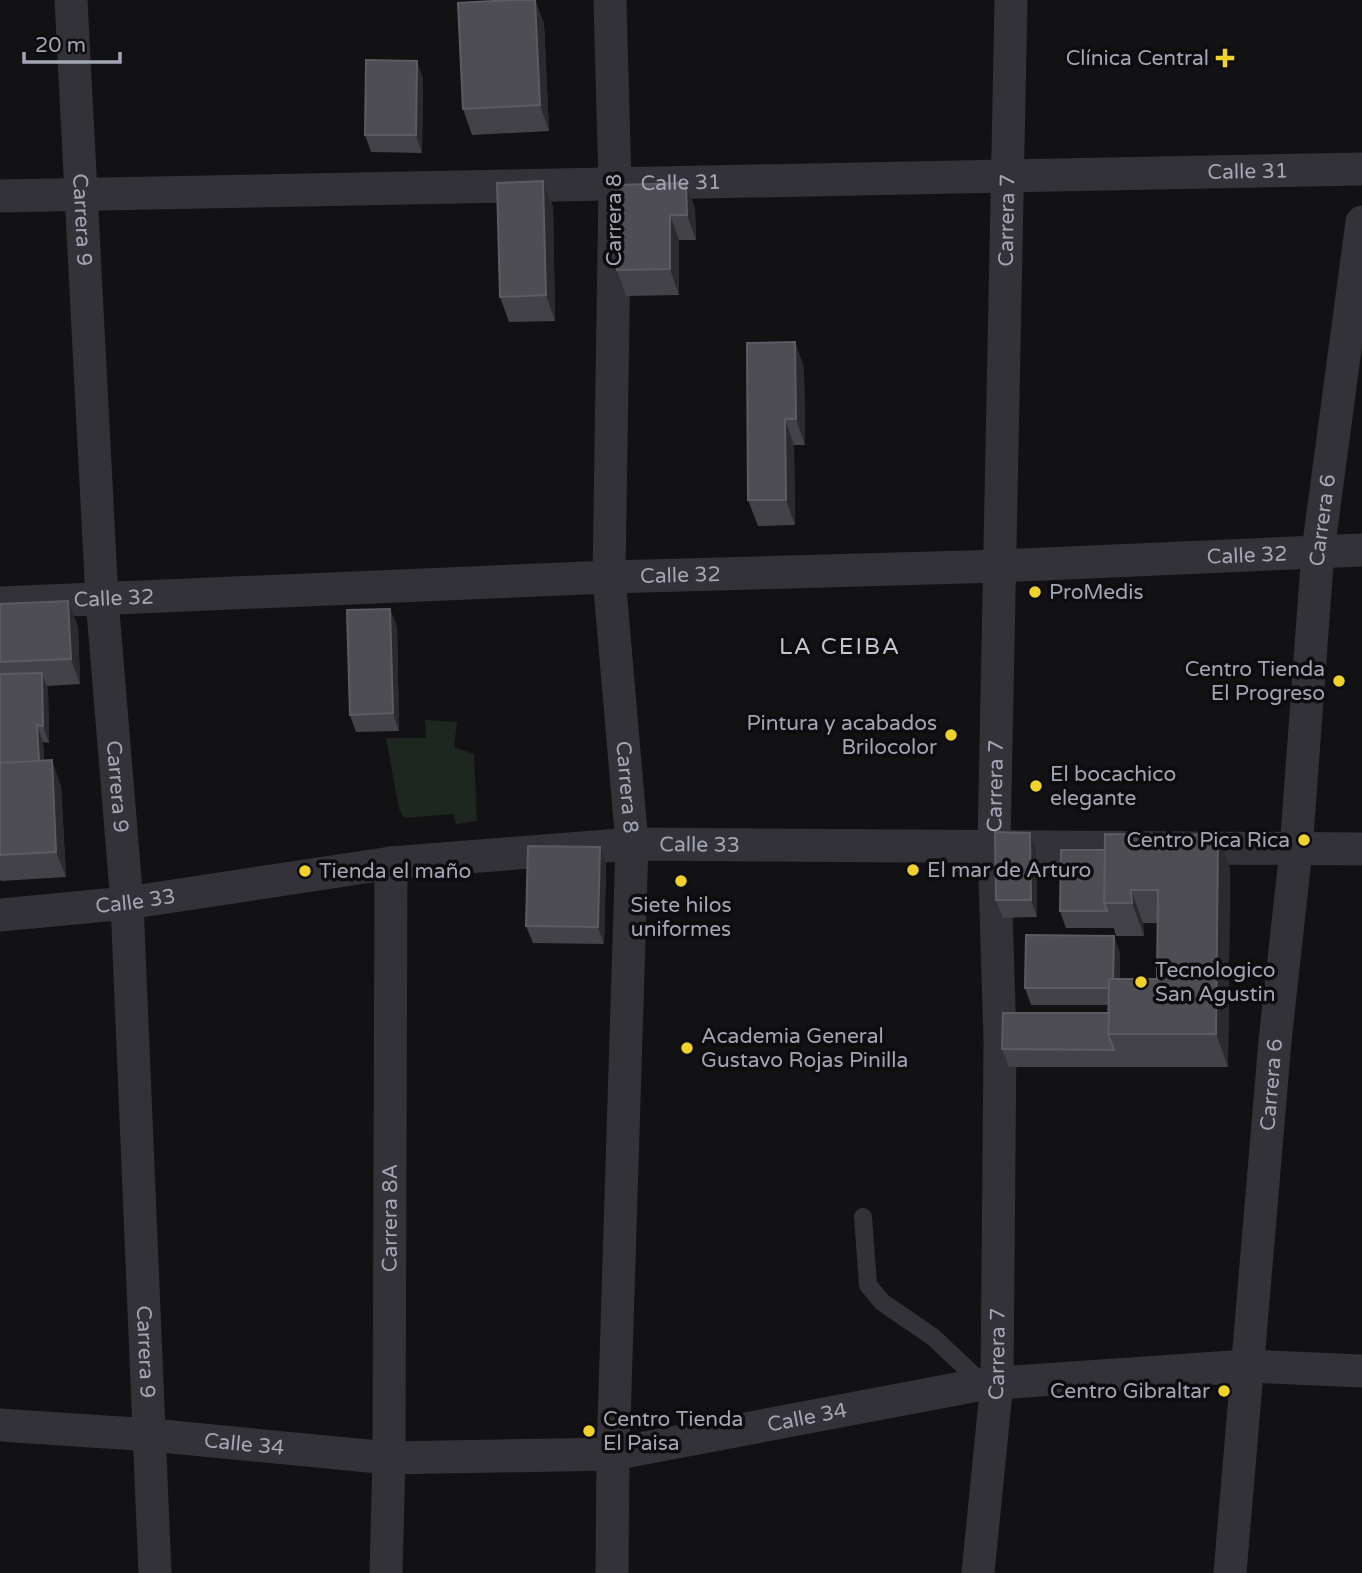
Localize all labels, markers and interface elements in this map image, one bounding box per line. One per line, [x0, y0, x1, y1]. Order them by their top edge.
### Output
scale bar [24, 21, 121, 65]
text: 20 m [35, 33, 86, 58]
place label: Clínica Central [1066, 46, 1209, 71]
marker: Clínica Central [1215, 48, 1235, 68]
street label: Calle 31 [1207, 158, 1288, 185]
street label: Calle 31 [640, 170, 721, 196]
street label: Carrera 9 [67, 173, 97, 267]
street label: Carrera 8 [602, 174, 627, 266]
street label: Carrera 7 [994, 174, 1020, 267]
street label: Carrera 6 [1305, 473, 1341, 567]
street label: Calle 32 [1206, 541, 1288, 570]
street label: Calle 32 [640, 562, 721, 589]
place label: ProMedis [1049, 580, 1144, 605]
street label: Calle 32 [73, 584, 155, 613]
marker: ProMedis [1027, 584, 1043, 600]
district label: LA CEIBA [779, 633, 901, 661]
place label: Centro Tienda El Progreso [1185, 657, 1325, 706]
marker: Centro Tienda El Progreso [1331, 673, 1347, 689]
place label: Pintura y acabados Brilocolor [746, 711, 937, 760]
marker: Pintura y acabados Brilocolor [943, 727, 959, 743]
street label: Carrera 9 [101, 739, 133, 834]
street label: Carrera 8 [610, 740, 643, 834]
street label: Carrera 7 [982, 740, 1009, 833]
place label: El bocachico elegante [1050, 762, 1176, 811]
marker: El bocachico elegante [1028, 778, 1044, 794]
place label: Centro Pica Rica [1127, 828, 1290, 853]
street label: Calle 33 [659, 832, 740, 858]
marker: Centro Pica Rica [1296, 832, 1312, 848]
place label: El mar de Arturo [927, 858, 1091, 883]
place label: Tienda el maño [319, 859, 471, 884]
marker: El mar de Arturo [905, 862, 921, 878]
marker: Tienda el maño [297, 863, 313, 879]
marker: Siete hilos uniformes [673, 873, 689, 889]
street label: Calle 33 [94, 884, 177, 919]
place label: Siete hilos uniformes [630, 893, 732, 942]
place label: Tecnologico San Agustin [1155, 958, 1275, 1007]
marker: Tecnologico San Agustin [1133, 974, 1149, 990]
place label: Academia General Gustavo Rojas Pinilla [701, 1024, 908, 1073]
street label: Carrera 6 [1255, 1038, 1288, 1132]
marker: Academia General Gustavo Rojas Pinilla [679, 1040, 695, 1056]
street label: Carrera 8A [378, 1164, 403, 1272]
street label: Carrera 9 [131, 1305, 160, 1399]
street label: Carrera 7 [983, 1308, 1011, 1401]
place label: Centro Gibraltar [1050, 1379, 1210, 1404]
marker: Centro Gibraltar [1216, 1383, 1232, 1399]
street label: Calle 34 [765, 1398, 849, 1438]
place label: Centro Tienda El Paisa [603, 1407, 743, 1456]
marker: Centro Tienda El Paisa [581, 1423, 597, 1439]
street label: Calle 34 [203, 1428, 286, 1461]

